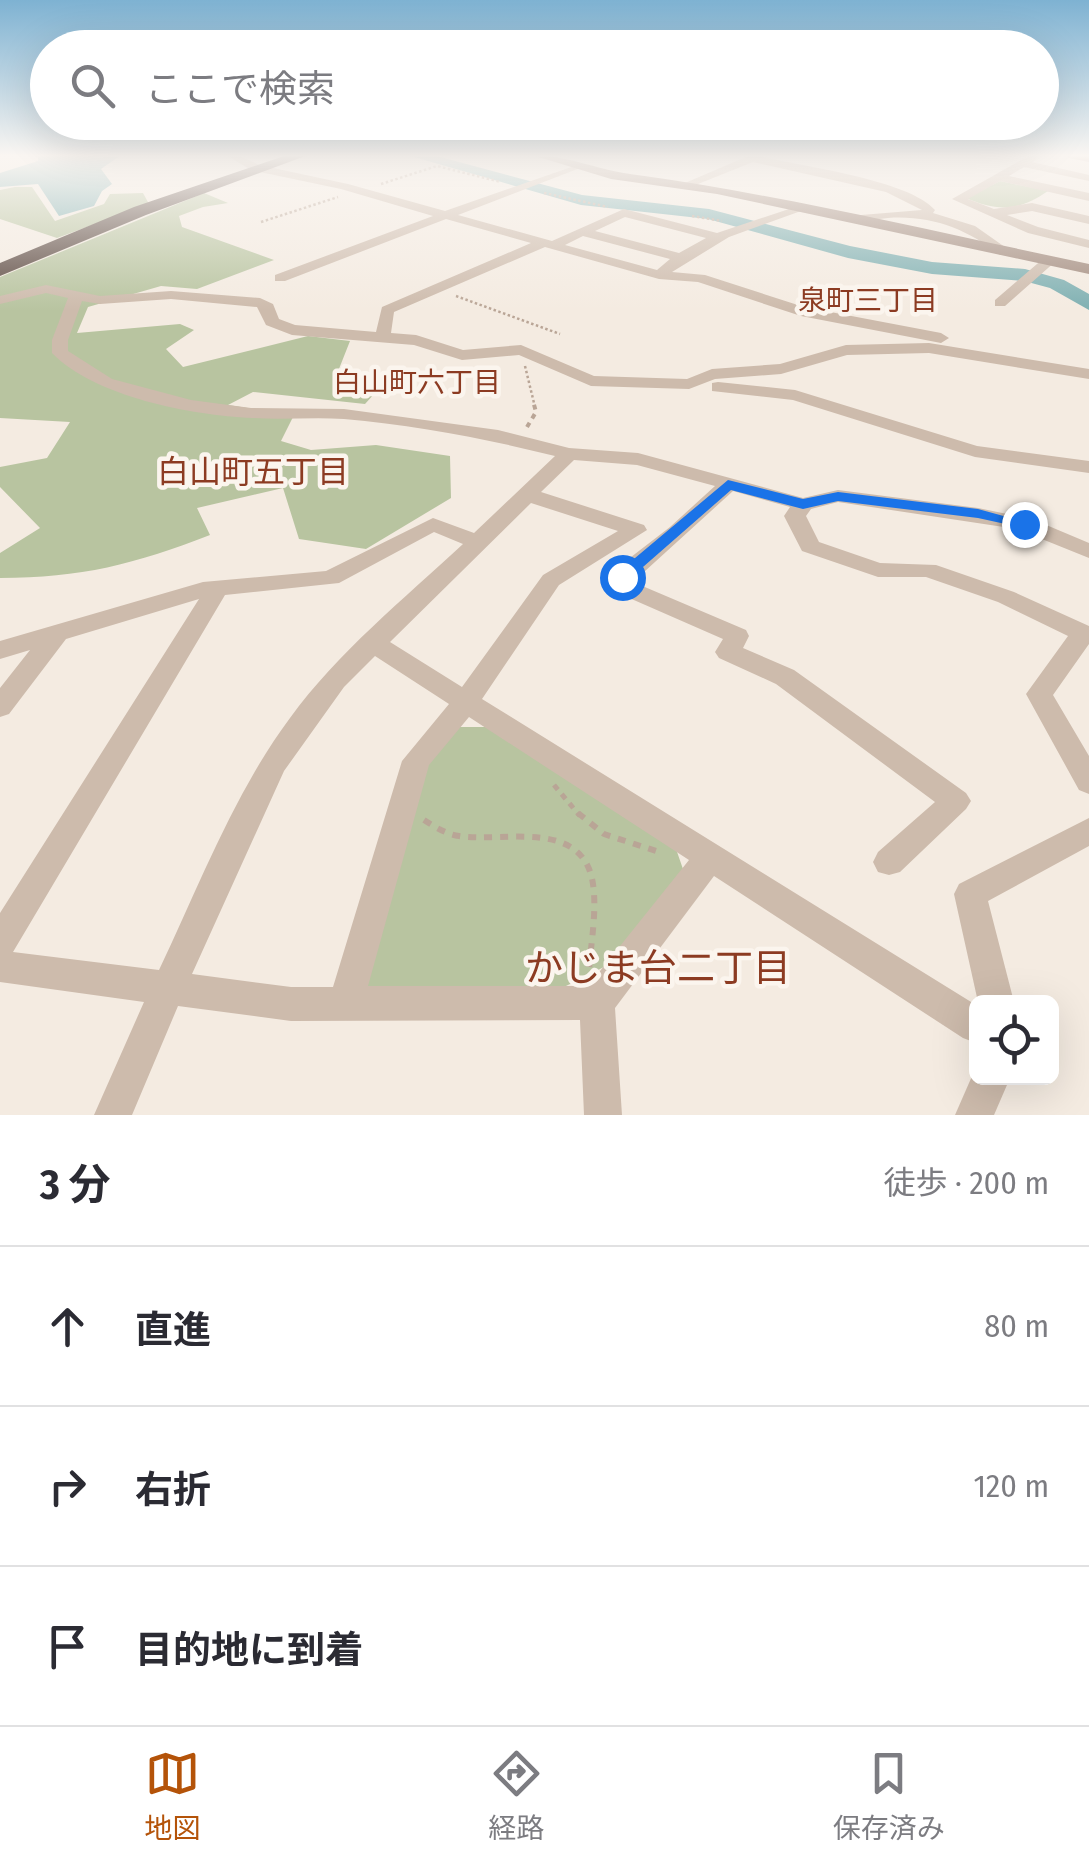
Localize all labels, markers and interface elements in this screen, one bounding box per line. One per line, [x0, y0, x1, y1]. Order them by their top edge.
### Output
search box [30, 30, 1059, 140]
icon: search [65, 58, 120, 113]
text: ここで検索 [145, 66, 335, 112]
district label: 泉町三丁目 [798, 284, 938, 317]
district label: 白山町六丁目 [333, 366, 501, 399]
district label: 白山町五丁目 [157, 453, 349, 491]
route end [1002, 502, 1048, 548]
route start [600, 555, 646, 601]
district label: かじま台二丁目 [525, 945, 791, 991]
map controls [969, 995, 1059, 1085]
button: locate [969, 995, 1059, 1085]
text: 3 分 [40, 1160, 111, 1210]
text: 徒歩 · 200 m [884, 1164, 1049, 1202]
icon: ahead [40, 1299, 95, 1354]
text: 直進 [135, 1307, 211, 1353]
text: 80 m [984, 1307, 1049, 1345]
icon: right [40, 1459, 95, 1514]
text: 右折 [135, 1467, 211, 1513]
text: 120 m [974, 1467, 1049, 1505]
icon: arrive [40, 1619, 95, 1674]
text: 目的地に到着 [135, 1627, 363, 1673]
tab: 地図 [144, 1746, 200, 1846]
tab: 経路 [488, 1746, 545, 1846]
tab: 保存済み [833, 1746, 945, 1846]

